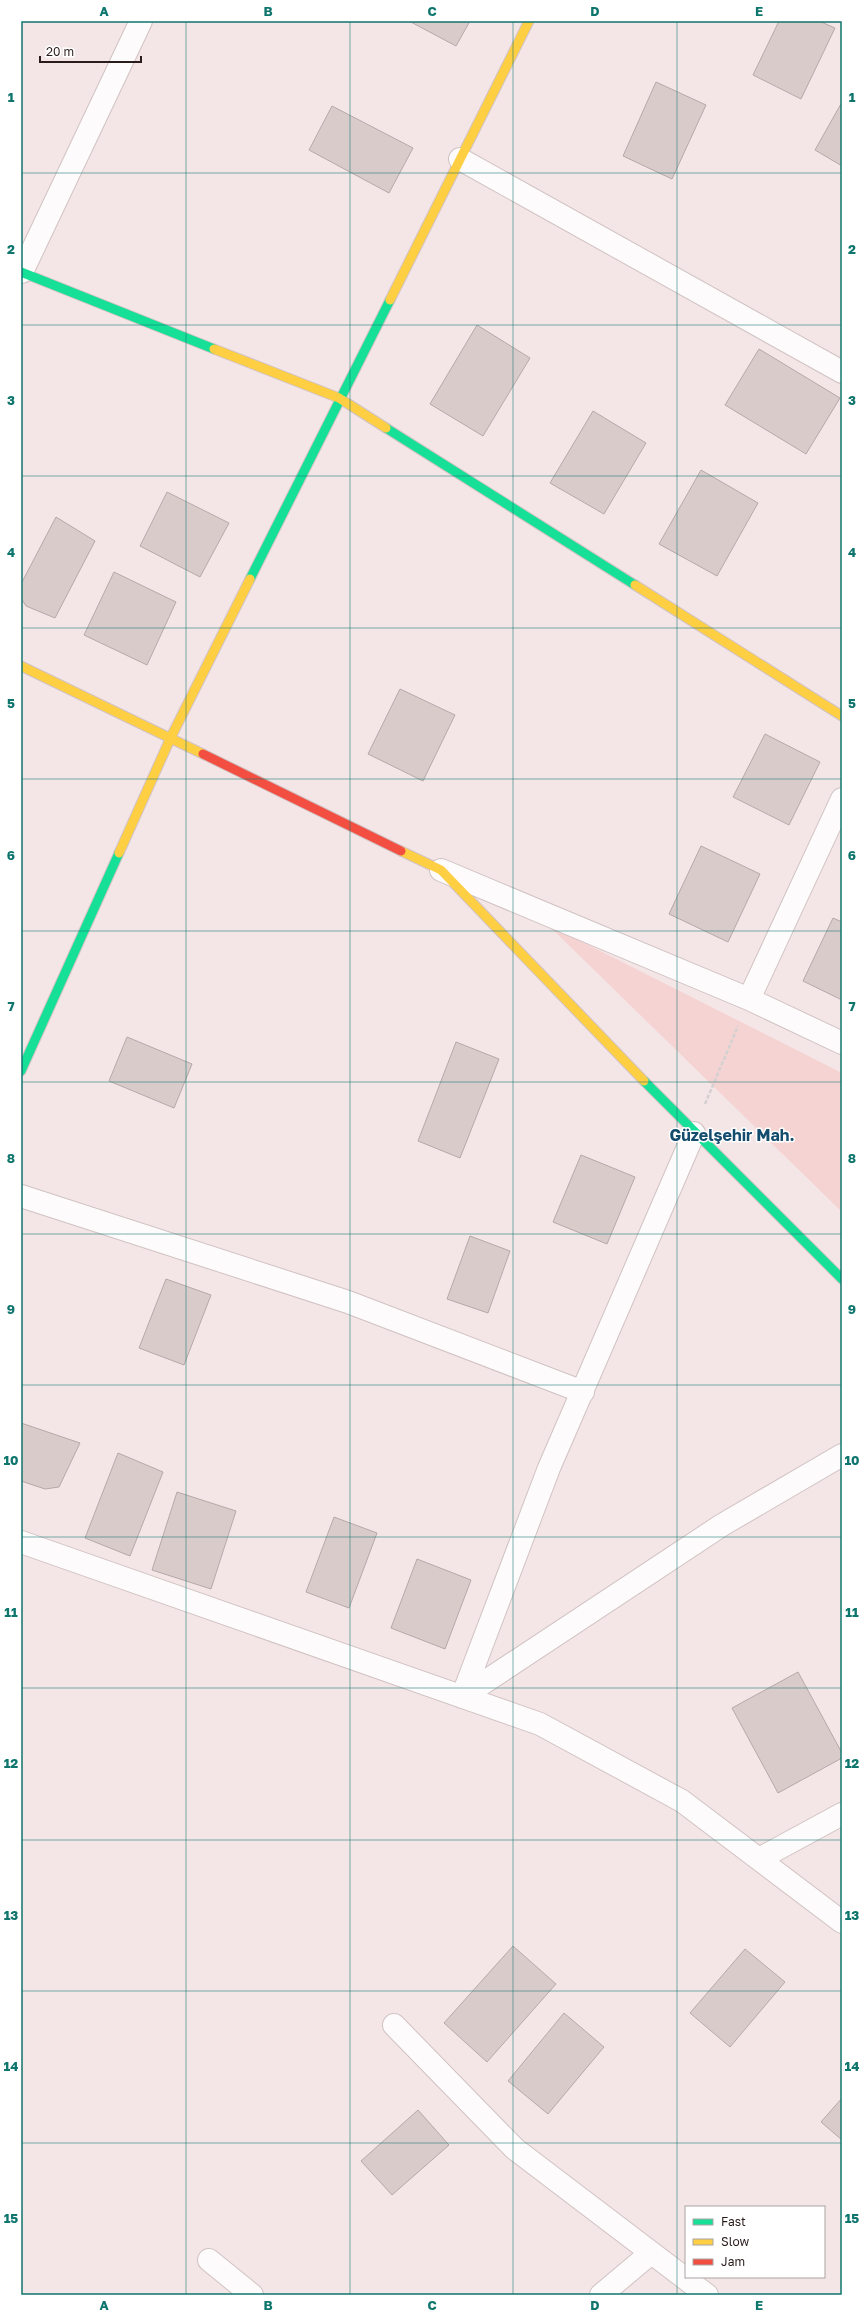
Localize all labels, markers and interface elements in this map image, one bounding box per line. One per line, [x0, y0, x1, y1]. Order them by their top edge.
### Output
text: A [99, 3, 109, 19]
text: B [263, 3, 273, 19]
text: C [427, 3, 437, 19]
text: D [590, 3, 600, 19]
text: E [755, 3, 763, 19]
scale bar [40, 38, 141, 64]
text: 20 m [46, 44, 74, 59]
text: 1 [8, 89, 15, 105]
text: 1 [849, 89, 856, 105]
text: 2 [7, 241, 15, 257]
text: 2 [848, 241, 856, 257]
text: 3 [7, 392, 15, 408]
text: 3 [848, 392, 856, 408]
text: 4 [7, 544, 15, 560]
text: 4 [848, 544, 856, 560]
text: 5 [7, 695, 15, 711]
text: 5 [848, 695, 856, 711]
text: 6 [7, 847, 15, 863]
text: 6 [848, 847, 856, 863]
text: 7 [7, 998, 15, 1014]
text: 7 [848, 998, 856, 1014]
district label: Güzelşehir Mah. [669, 1125, 795, 1145]
text: 8 [7, 1150, 15, 1166]
text: 8 [848, 1150, 856, 1166]
text: 9 [7, 1301, 15, 1317]
text: 9 [848, 1301, 856, 1317]
text: 10 [3, 1452, 19, 1468]
text: 10 [844, 1452, 860, 1468]
text: 11 [4, 1604, 18, 1620]
text: 11 [845, 1604, 859, 1620]
text: 12 [4, 1755, 18, 1771]
text: 12 [845, 1755, 859, 1771]
text: 13 [4, 1907, 18, 1923]
text: 13 [845, 1907, 859, 1923]
text: 14 [4, 2058, 18, 2074]
text: 14 [845, 2058, 859, 2074]
legend [685, 2206, 825, 2278]
text: 15 [4, 2210, 18, 2226]
text: 15 [845, 2210, 859, 2226]
text: Fast [721, 2214, 746, 2229]
text: Slow [721, 2234, 749, 2249]
text: Jam [721, 2254, 745, 2269]
text: A [99, 2297, 109, 2313]
text: B [263, 2297, 273, 2313]
text: C [427, 2297, 437, 2313]
text: D [590, 2297, 600, 2313]
text: E [755, 2297, 763, 2313]

